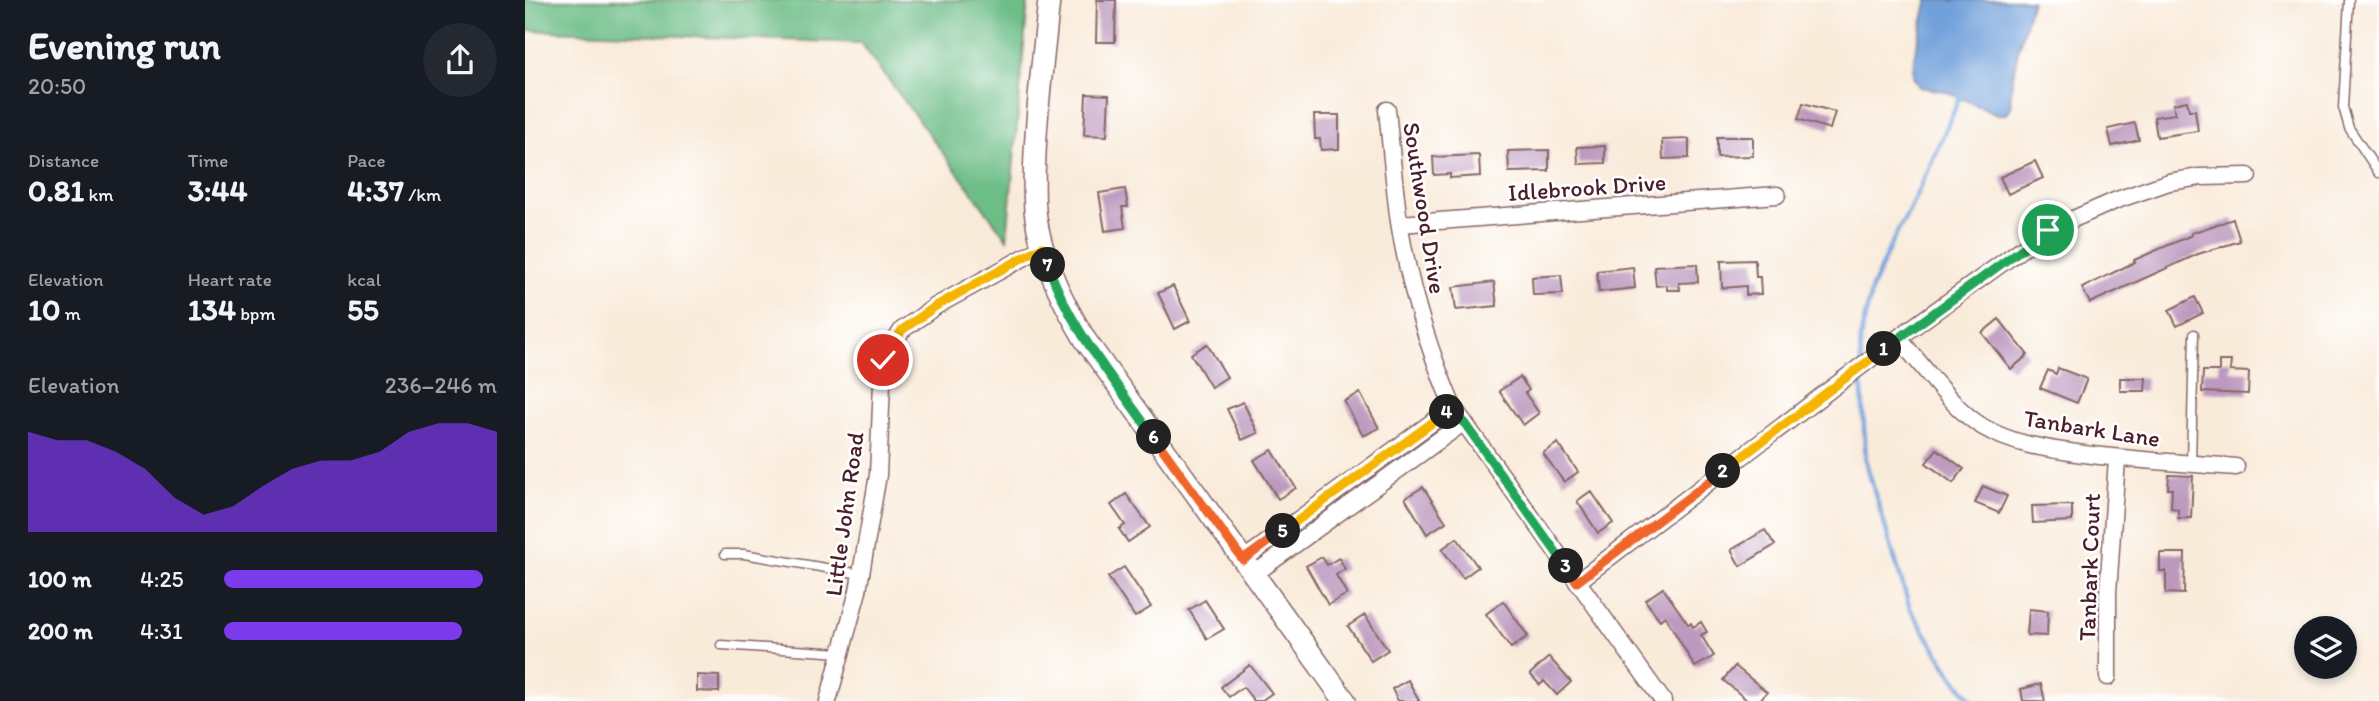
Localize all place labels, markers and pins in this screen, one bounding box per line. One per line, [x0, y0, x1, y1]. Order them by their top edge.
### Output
pin [2018, 200, 2078, 260]
pin: 7 [1030, 247, 1065, 282]
pin [853, 330, 913, 390]
pin: 1 [1867, 332, 1901, 366]
pin: 4 [1429, 394, 1465, 430]
pin: 6 [1137, 420, 1171, 454]
pin: 2 [1705, 454, 1741, 489]
pin: 5 [1265, 514, 1301, 548]
pin: 3 [1549, 548, 1583, 584]

